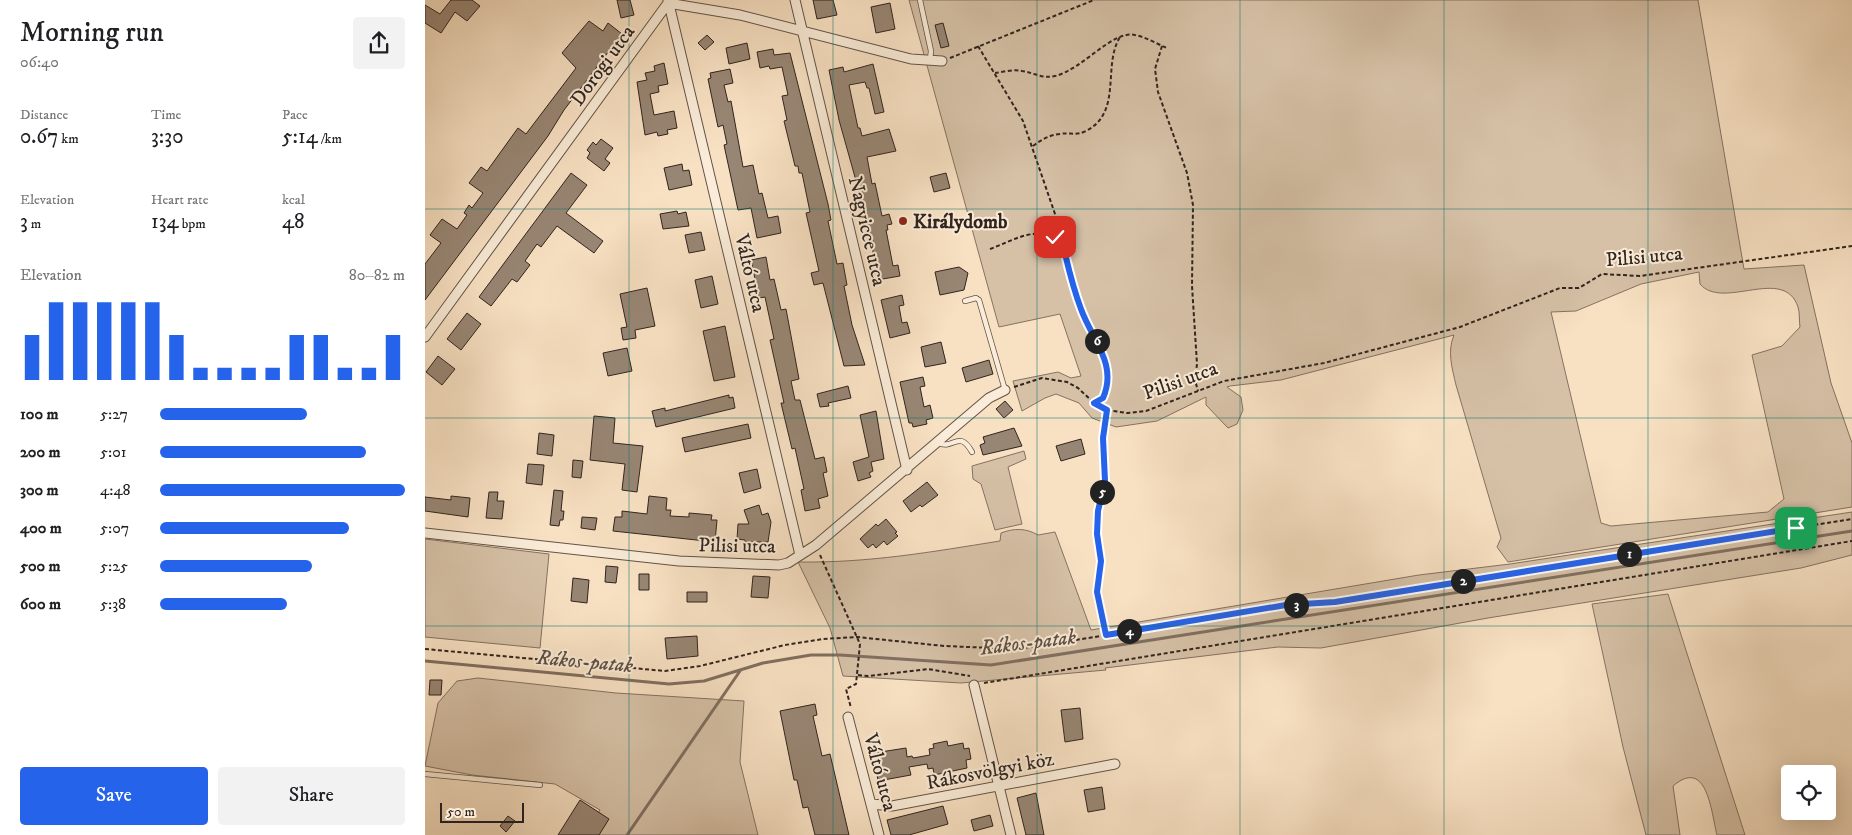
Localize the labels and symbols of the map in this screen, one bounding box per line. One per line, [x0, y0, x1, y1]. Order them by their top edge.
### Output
street label: Dorogi utca [565, 20, 641, 111]
street label: Nagyicce utca [842, 174, 891, 289]
place label: Királydomb [913, 210, 1008, 235]
marker: Királydomb [897, 215, 909, 227]
pin [1034, 216, 1076, 258]
street label: Váltó utca [728, 231, 771, 315]
street label: Pilisi utca [1605, 242, 1684, 273]
pin: 6 [1085, 328, 1109, 354]
street label: Pilisi utca [1140, 356, 1222, 406]
pin: 5 [1089, 480, 1115, 504]
pin [1775, 507, 1817, 549]
street label: Pilisi utca [698, 533, 776, 560]
pin: 1 [1617, 542, 1641, 566]
pin: 2 [1451, 568, 1475, 594]
pin: 3 [1283, 592, 1309, 618]
pin: 4 [1117, 618, 1141, 644]
water label: Rákos-patak [978, 624, 1078, 662]
water label: Rákos-patak [535, 645, 634, 679]
street label: Váltó utca [857, 730, 902, 814]
street label: Rákosvölgyi köz [924, 747, 1056, 796]
scale bar [440, 800, 524, 823]

